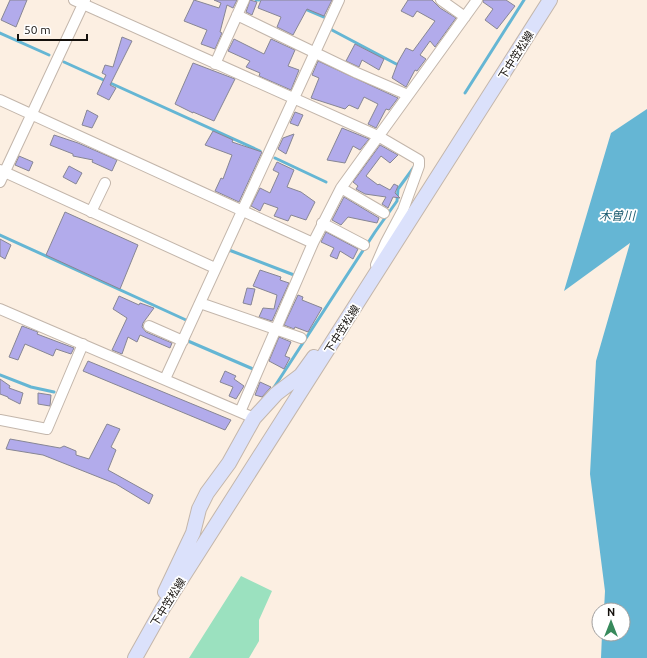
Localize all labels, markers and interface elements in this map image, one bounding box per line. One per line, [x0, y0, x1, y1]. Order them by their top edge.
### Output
scale bar [18, 16, 87, 42]
text: 50 m [24, 23, 51, 36]
street label: 下中笠松線 [496, 28, 536, 82]
water label: 木曽川 [599, 209, 637, 222]
street label: 下中笠松線 [322, 302, 362, 356]
street label: 下中笠松線 [148, 575, 188, 629]
north arrow [591, 602, 631, 642]
text: N [607, 606, 615, 618]

